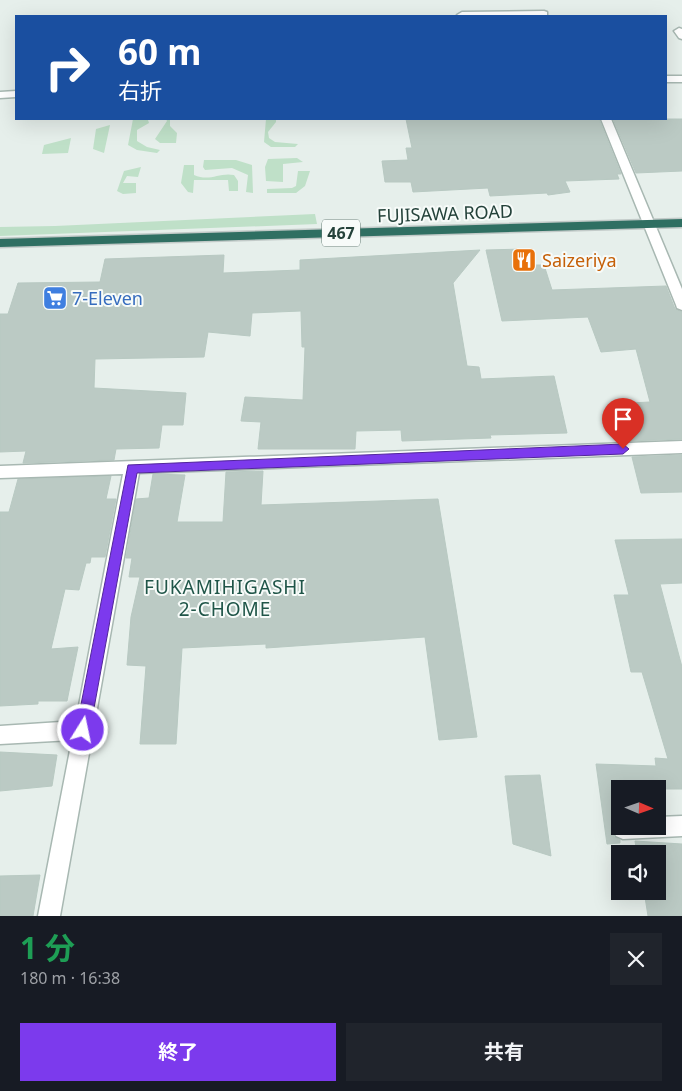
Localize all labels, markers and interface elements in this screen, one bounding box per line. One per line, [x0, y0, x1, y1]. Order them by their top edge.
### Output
text: 60 m [118, 28, 201, 75]
icon: right [35, 35, 100, 100]
text: 右折 [118, 75, 162, 105]
street label: FUJISAWA ROAD [377, 199, 513, 227]
road number: 467 [322, 220, 360, 247]
restaurant icon: Saizeriya [511, 247, 537, 273]
place label: Saizeriya [542, 248, 617, 272]
supermarket icon: 7-Eleven [42, 285, 68, 311]
place label: 7-Eleven [72, 286, 143, 310]
pin [602, 398, 644, 449]
icon: arrive [609, 405, 637, 433]
district label: FUKAMIHIGASHI 2-CHOME [144, 574, 306, 622]
position arrow [56, 703, 108, 755]
north arrow [611, 780, 666, 835]
map controls [611, 780, 666, 900]
button: sound [611, 845, 666, 900]
text: 1 分 [20, 927, 75, 968]
button: close [610, 933, 662, 985]
text: 180 m · 16:38 [20, 967, 120, 989]
button: 終了 [20, 1023, 336, 1081]
button: 共有 [346, 1023, 662, 1081]

